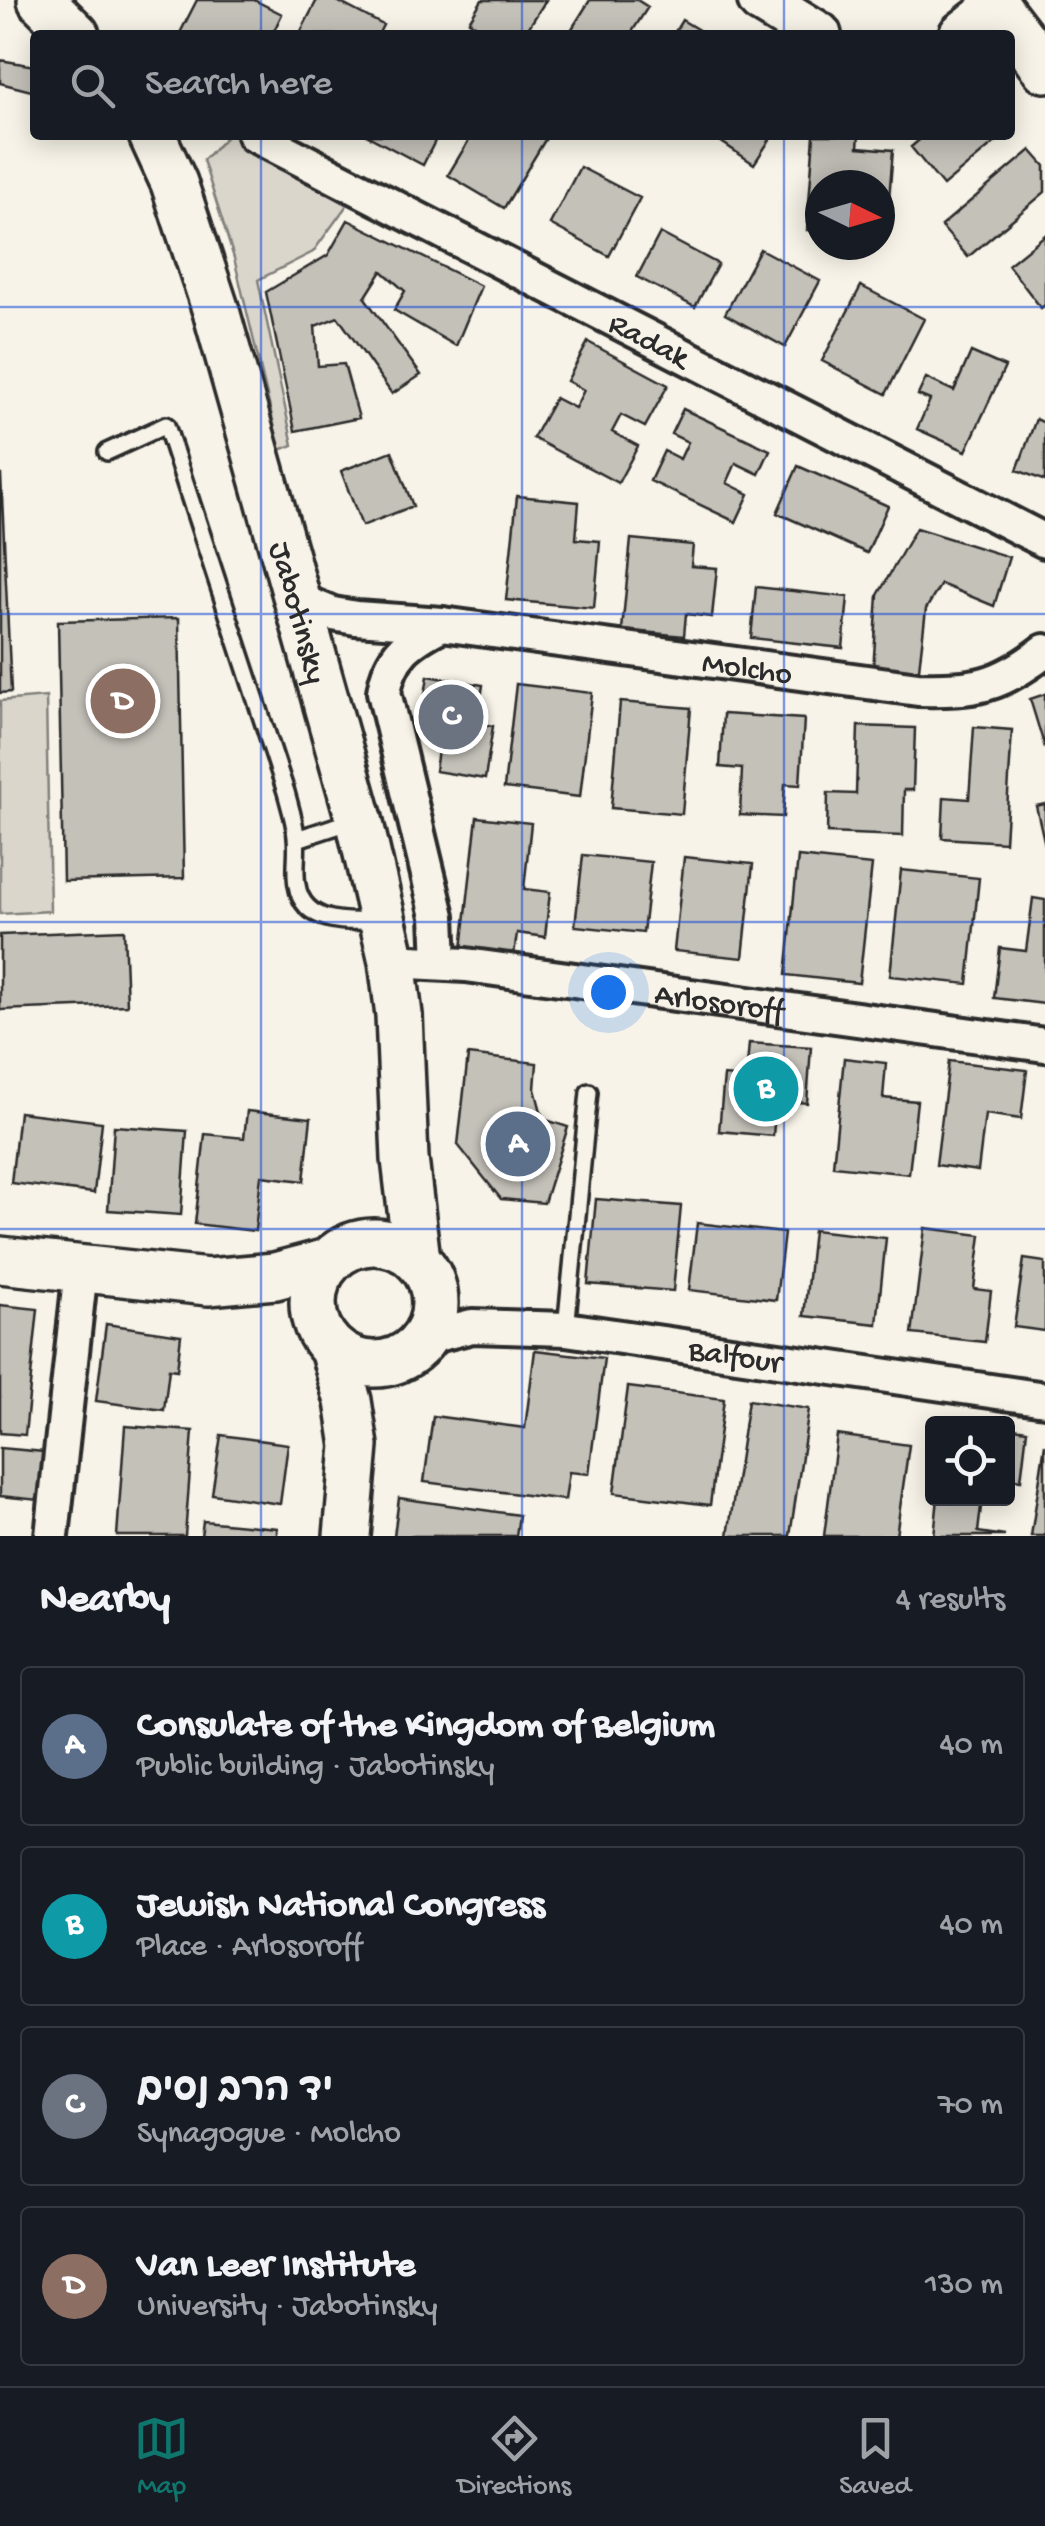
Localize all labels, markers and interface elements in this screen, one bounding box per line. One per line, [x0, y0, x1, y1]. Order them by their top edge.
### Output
search box [30, 30, 1015, 140]
icon: search [65, 58, 120, 113]
text: Search here [145, 63, 332, 107]
north arrow [805, 170, 895, 260]
street label: Radak [601, 306, 697, 380]
street label: Jabotinsky [258, 538, 334, 688]
street label: Molcho [700, 646, 794, 696]
pin: D [90, 664, 156, 738]
pin: C [418, 680, 484, 754]
your location [583, 967, 634, 1018]
street label: Arlosoroff [652, 977, 788, 1033]
pin: B [734, 1052, 798, 1126]
pin: A [486, 1106, 550, 1182]
street label: Balfour [685, 1333, 787, 1385]
map controls [925, 1416, 1015, 1506]
button: locate [925, 1416, 1015, 1506]
text: Nearby [40, 1577, 170, 1626]
text: 4 results [896, 1582, 1005, 1620]
text: Consulate of the Kingdom of Belgium [137, 1705, 715, 1749]
text: A [65, 1727, 84, 1765]
text: 40 m [939, 1727, 1003, 1765]
text: Public building · Jabotinsky [137, 1749, 494, 1787]
text: Jewish National Congress [137, 1885, 545, 1929]
text: B [66, 1907, 83, 1945]
text: 40 m [939, 1907, 1003, 1945]
text: Place · Arlosoroff [137, 1929, 362, 1967]
text: יד הרב נסים [137, 2070, 333, 2114]
text: C [66, 2087, 83, 2125]
text: 70 m [938, 2087, 1003, 2125]
text: Synagogue · Molcho [137, 2116, 401, 2154]
text: Van Leer Institute [137, 2245, 415, 2289]
text: D [64, 2267, 85, 2305]
text: 130 m [925, 2267, 1003, 2305]
text: University · Jabotinsky [137, 2289, 438, 2327]
tab: Map [134, 2411, 189, 2504]
tab: Directions [457, 2411, 571, 2504]
tab: Saved [839, 2411, 911, 2504]

